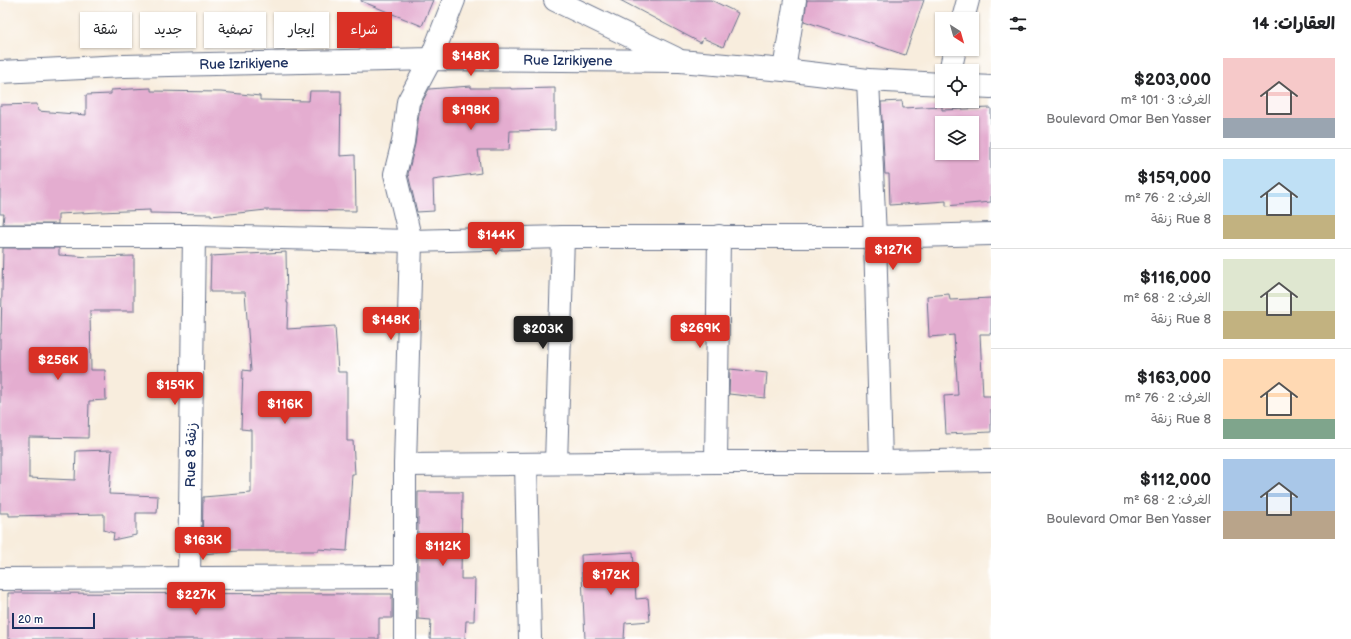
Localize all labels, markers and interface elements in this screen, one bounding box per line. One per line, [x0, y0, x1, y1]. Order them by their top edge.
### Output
chip: شقة [80, 12, 132, 48]
chip: جديد [140, 12, 196, 48]
chip: تصفية [204, 12, 266, 48]
chip: إيجار [274, 12, 329, 48]
chip: شراء [337, 12, 392, 48]
north arrow [935, 12, 979, 56]
map controls [935, 12, 979, 160]
icon: filters [1007, 13, 1029, 35]
text: العقارات: 14 [1252, 14, 1335, 34]
pin: $148K [443, 43, 499, 77]
text: $148K [452, 48, 490, 64]
street label: Rue Izrikiyene [523, 51, 613, 69]
street label: Rue Izrikiyene [199, 54, 289, 73]
button: locate [935, 64, 979, 108]
text: $203,000 [1134, 70, 1211, 90]
icon: home [1255, 74, 1303, 122]
text: الغرف: 3 · 101 m² [1121, 92, 1211, 108]
pin: $198K [443, 97, 499, 131]
text: $198K [452, 102, 490, 118]
text: Boulevard Omar Ben Yasser [1046, 111, 1211, 127]
button: layers [935, 116, 979, 160]
text: $159,000 [1137, 168, 1211, 188]
icon: home [1255, 175, 1303, 223]
text: الغرف: 2 · 76 m² [1125, 190, 1211, 206]
text: Rue 8 زنقة [1151, 211, 1211, 227]
pin: $144K [468, 222, 524, 256]
text: $144K [477, 227, 515, 243]
pin: $127K [865, 237, 921, 271]
text: $127K [874, 242, 912, 258]
text: $116,000 [1140, 268, 1211, 288]
icon: home [1255, 275, 1303, 323]
text: الغرف: 2 · 68 m² [1123, 290, 1211, 306]
pin: $148K [363, 307, 419, 341]
text: Rue 8 زنقة [1151, 311, 1211, 327]
text: $148K [372, 312, 410, 328]
pin: $269K [672, 315, 728, 349]
pin: $203K [515, 316, 571, 350]
text: $269K [680, 320, 720, 336]
text: $203K [523, 321, 563, 337]
pin: $256K [30, 347, 86, 381]
text: $256K [38, 352, 78, 368]
text: $163,000 [1137, 368, 1211, 388]
pin: $159K [147, 372, 203, 406]
icon: home [1255, 375, 1303, 423]
text: $159K [156, 377, 194, 393]
text: الغرف: 2 · 76 m² [1125, 390, 1211, 406]
pin: $116K [257, 391, 313, 425]
text: $116K [267, 396, 303, 412]
text: Rue 8 زنقة [1151, 411, 1211, 427]
street label: Rue 8 زنقة [182, 422, 200, 488]
text: $112,000 [1140, 470, 1211, 490]
icon: home [1255, 475, 1303, 523]
text: الغرف: 2 · 68 m² [1123, 492, 1211, 508]
text: Boulevard Omar Ben Yasser [1046, 511, 1211, 527]
pin: $163K [175, 527, 231, 561]
text: $163K [184, 532, 222, 548]
pin: $112K [415, 533, 471, 567]
text: $112K [425, 538, 461, 554]
pin: $172K [583, 562, 639, 596]
text: $172K [592, 567, 630, 583]
pin: $227K [168, 582, 224, 616]
text: $227K [176, 587, 216, 603]
scale bar [12, 611, 95, 630]
text: 20 m [18, 613, 43, 626]

